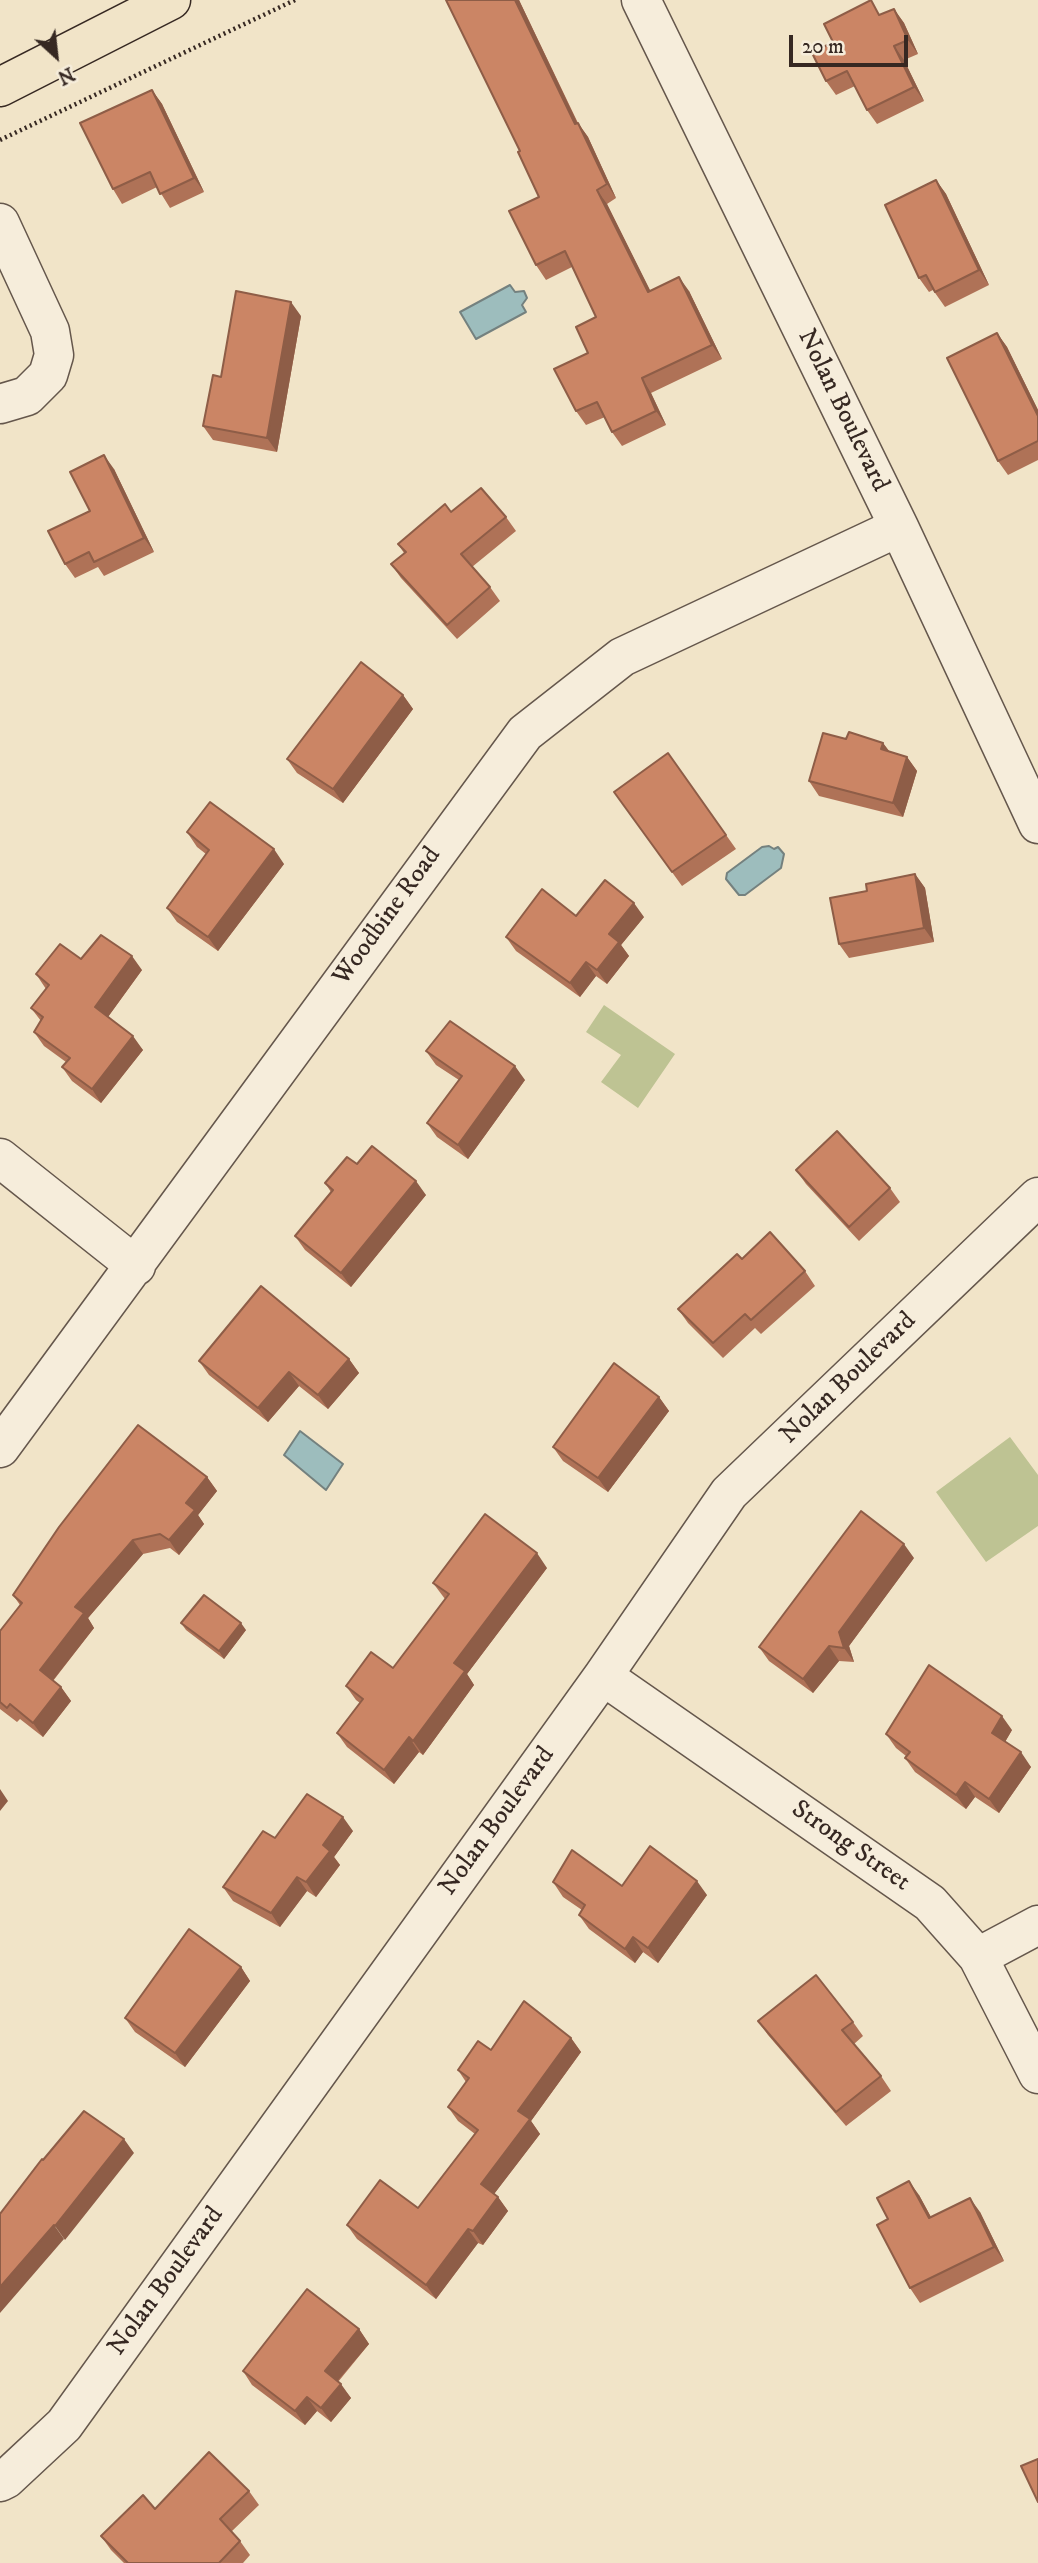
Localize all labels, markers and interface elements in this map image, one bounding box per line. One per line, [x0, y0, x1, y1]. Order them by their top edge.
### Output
north arrow [21, 21, 91, 91]
scale bar [793, 21, 912, 65]
text: 20 m [802, 34, 844, 60]
text: N [54, 61, 78, 89]
street label: Nolan Boulevard [789, 325, 895, 497]
street label: Woodbine Road [327, 842, 449, 992]
street label: Nolan Boulevard [775, 1306, 923, 1452]
street label: Nolan Boulevard [433, 1741, 563, 1903]
street label: Strong Street [785, 1795, 915, 1899]
street label: Nolan Boulevard [102, 2201, 232, 2363]

